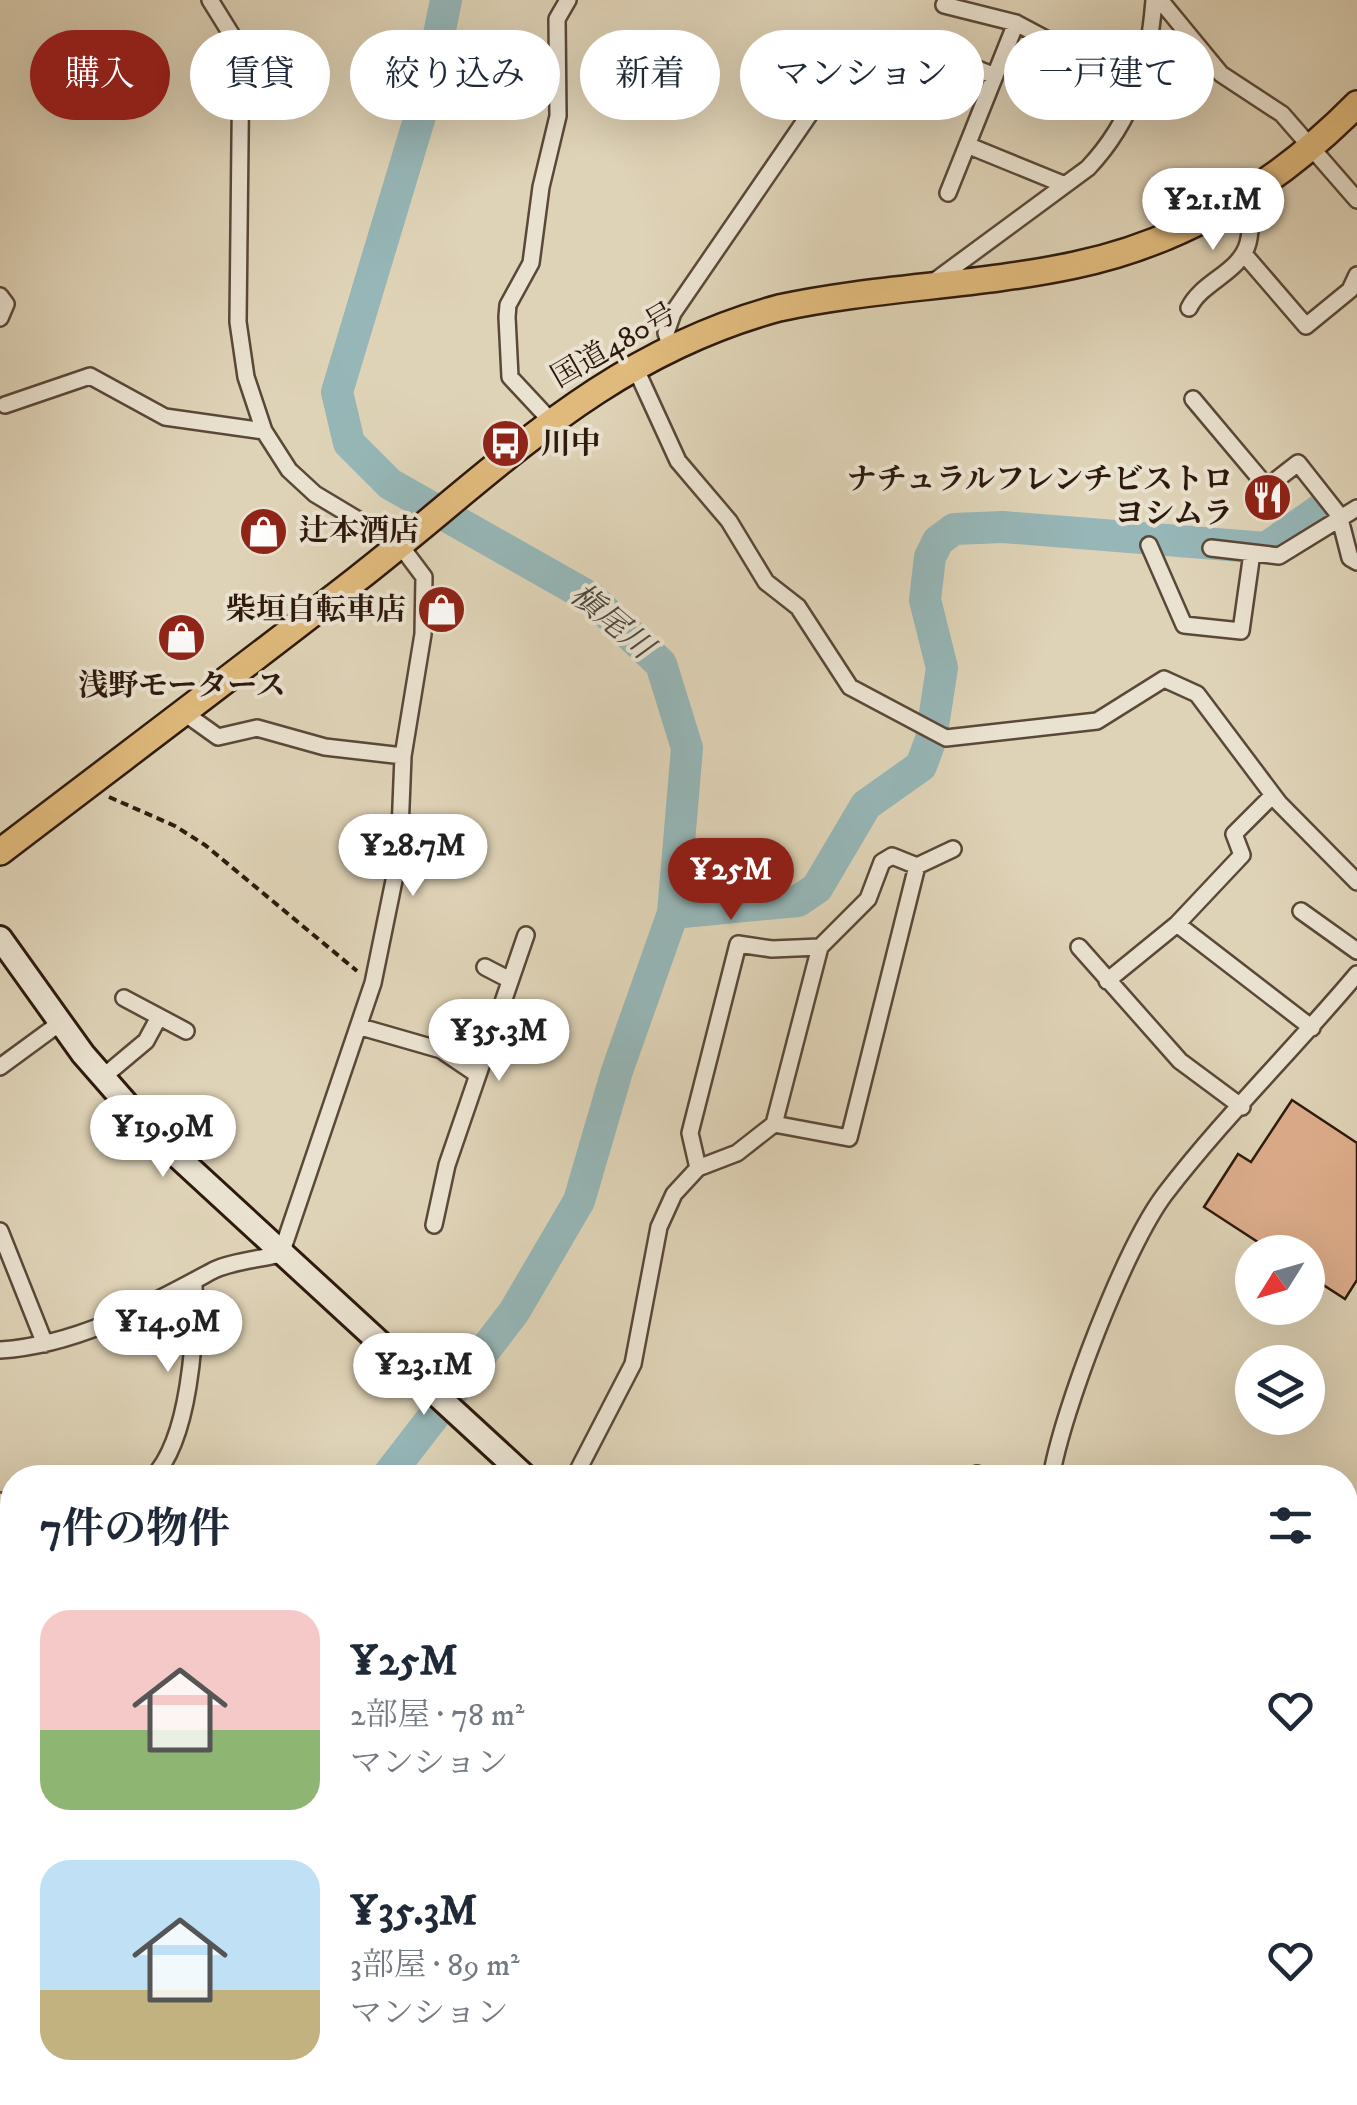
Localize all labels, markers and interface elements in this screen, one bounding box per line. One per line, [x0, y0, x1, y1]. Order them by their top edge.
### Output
chip: 購入 [30, 30, 170, 120]
chip: 賃貸 [190, 30, 330, 120]
chip: 絞り込み [350, 30, 560, 120]
chip: 新着 [580, 30, 720, 120]
chip: マンション [740, 30, 984, 120]
chip: 一戸建て [1004, 30, 1214, 120]
pin: ¥21.1M [1132, 168, 1294, 253]
text: ¥21.1M [1164, 180, 1262, 220]
street label: 国道480号 [545, 295, 683, 397]
bus stop icon: 川中 [480, 418, 532, 470]
place label: 川中 [541, 426, 601, 463]
place label: ナチュラルフレンチビストロ ヨシムラ [847, 462, 1233, 533]
restaurant icon: ナチュラルフレンチビストロ ヨシムラ [1242, 471, 1294, 523]
shop icon: 辻本酒店 [238, 505, 290, 557]
place label: 辻本酒店 [299, 513, 419, 550]
water label: 槇尾川 [561, 576, 663, 670]
shop icon: 柴垣自転車店 [415, 584, 467, 636]
place label: 柴垣自転車店 [226, 592, 406, 629]
shop icon: 浅野モータース [156, 611, 208, 663]
place label: 浅野モータース [78, 668, 286, 705]
pin: ¥28.7M [332, 814, 494, 899]
text: ¥28.7M [361, 826, 465, 866]
pin: ¥25M [672, 838, 790, 923]
text: ¥25M [690, 850, 772, 890]
pin: ¥35.3M [418, 999, 580, 1084]
text: ¥35.3M [450, 1011, 548, 1051]
pin: ¥19.9M [82, 1095, 244, 1180]
text: ¥19.9M [112, 1107, 214, 1147]
north arrow [1235, 1235, 1325, 1325]
map controls [1235, 1235, 1325, 1435]
pin: ¥14.9M [87, 1290, 249, 1375]
text: ¥14.9M [115, 1302, 221, 1342]
pin: ¥23.1M [343, 1333, 505, 1418]
text: ¥23.1M [375, 1345, 473, 1385]
button: layers [1235, 1345, 1325, 1435]
icon: filters [1263, 1498, 1318, 1553]
text: 7件の物件 [40, 1504, 230, 1556]
text: ¥25M [350, 1636, 458, 1688]
icon: home [120, 1650, 240, 1770]
icon: heart [1263, 1683, 1318, 1738]
text: 2部屋 · 78 m² [350, 1696, 524, 1736]
text: マンション [350, 1744, 509, 1784]
text: ¥35.3M [350, 1886, 477, 1938]
icon: home [120, 1900, 240, 2020]
icon: heart [1263, 1933, 1318, 1988]
text: 3部屋 · 89 m² [350, 1946, 520, 1986]
text: マンション [350, 1994, 509, 2034]

